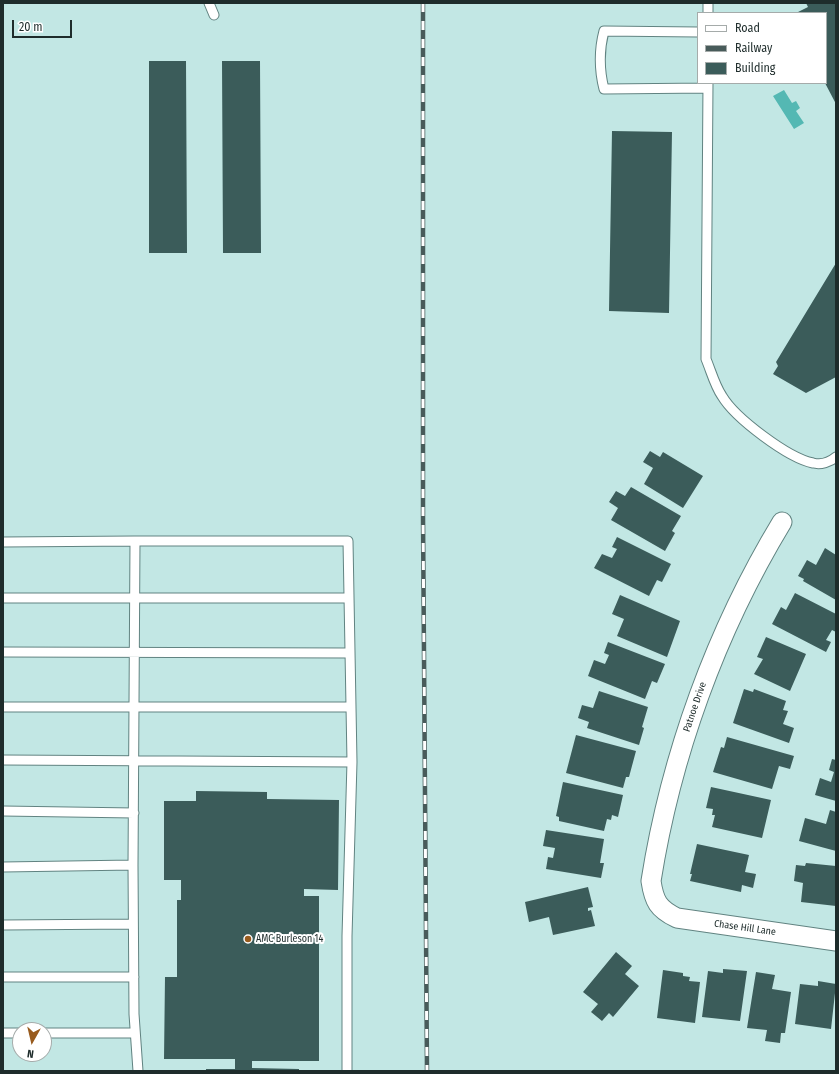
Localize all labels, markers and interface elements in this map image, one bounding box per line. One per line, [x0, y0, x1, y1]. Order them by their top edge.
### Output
scale bar [14, 12, 74, 38]
legend [697, 12, 827, 84]
text: 20 m [19, 20, 43, 34]
text: Road [735, 21, 760, 35]
text: Railway [735, 41, 772, 55]
text: Building [735, 61, 775, 75]
street label: Patnoe Drive [681, 681, 709, 733]
street label: Chase Hill Lane [713, 918, 777, 938]
place label: AMC Burleson 14 [256, 933, 323, 945]
marker: AMC Burleson 14 [243, 934, 253, 944]
north arrow [12, 1022, 52, 1062]
text: N [26, 1046, 35, 1060]

